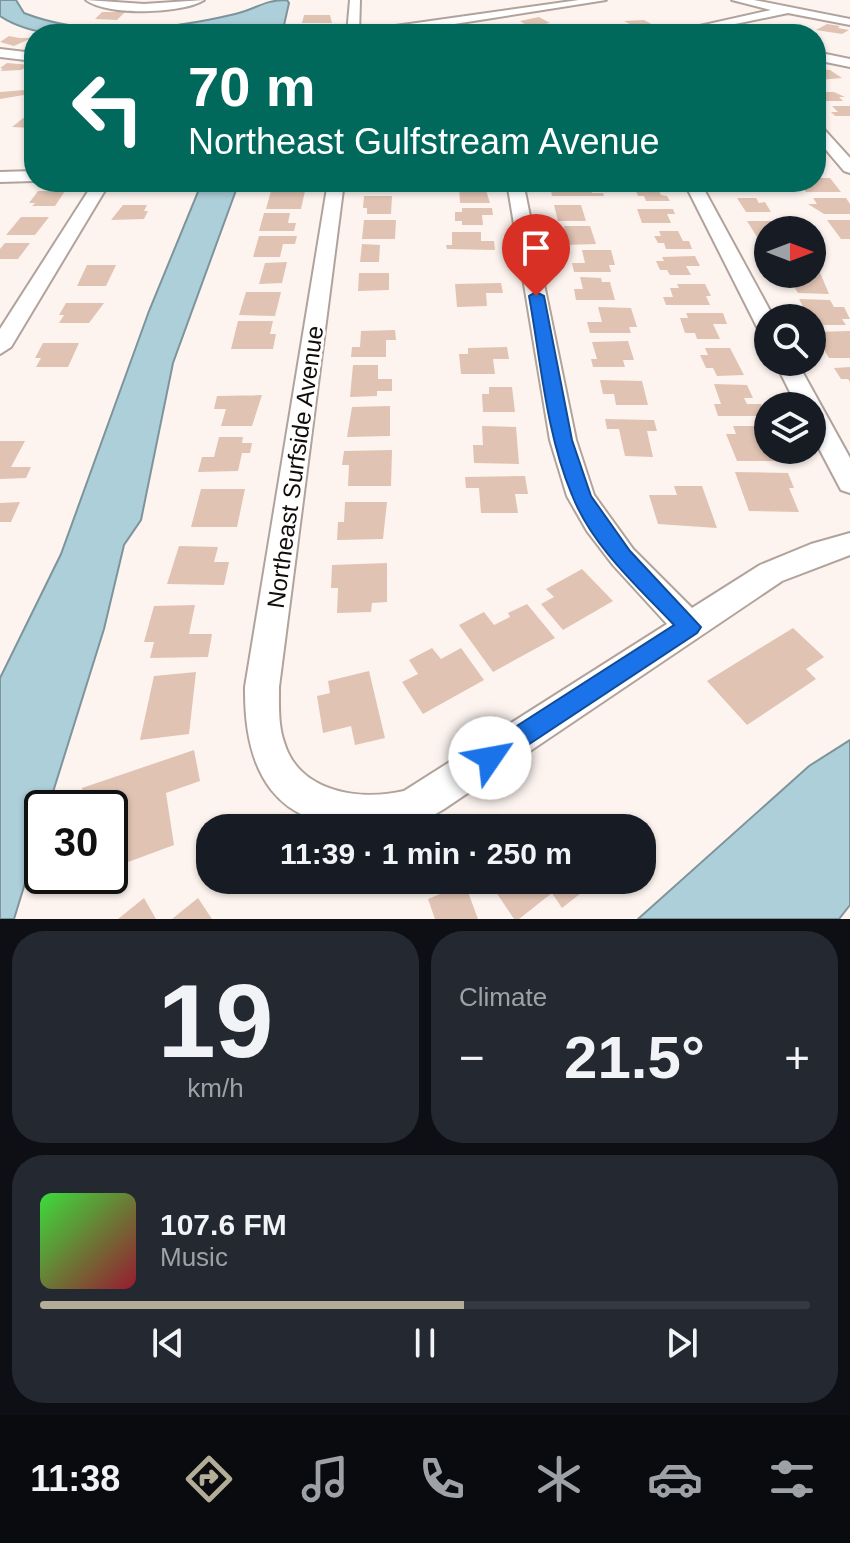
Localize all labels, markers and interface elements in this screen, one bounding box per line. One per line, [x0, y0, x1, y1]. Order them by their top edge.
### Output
text: 70 m [188, 55, 316, 118]
icon: left [56, 56, 160, 160]
text: Northeast Gulfstream Avenue [188, 121, 660, 162]
pin [502, 214, 570, 296]
north arrow [754, 216, 826, 288]
map controls [754, 216, 826, 464]
icon: arrive [514, 226, 558, 270]
button: search [754, 304, 826, 376]
street label: Northeast Surfside Avenue [262, 324, 328, 610]
button: layers [754, 392, 826, 464]
position arrow [448, 716, 532, 800]
speed limit sign: 30 [24, 790, 128, 894]
text: 11:39 · 1 min · 250 m [280, 837, 572, 870]
text: 19 [158, 963, 273, 1079]
text: Climate [459, 982, 547, 1012]
text: 21.5° [564, 1024, 705, 1091]
text: − [459, 1033, 485, 1082]
text: + [784, 1033, 810, 1082]
text: km/h [187, 1073, 244, 1103]
text: 107.6 FM [160, 1208, 287, 1241]
text: Music [160, 1242, 228, 1272]
icon: previous [146, 1321, 190, 1365]
icon: pause [403, 1321, 447, 1365]
icon: next [660, 1321, 704, 1365]
icon: directions [181, 1451, 237, 1507]
icon: music [297, 1451, 353, 1507]
icon: phone [414, 1451, 470, 1507]
icon: climate [531, 1451, 587, 1507]
icon: car [647, 1451, 703, 1507]
icon: filters [764, 1451, 820, 1507]
text: 11:38 [30, 1458, 120, 1499]

